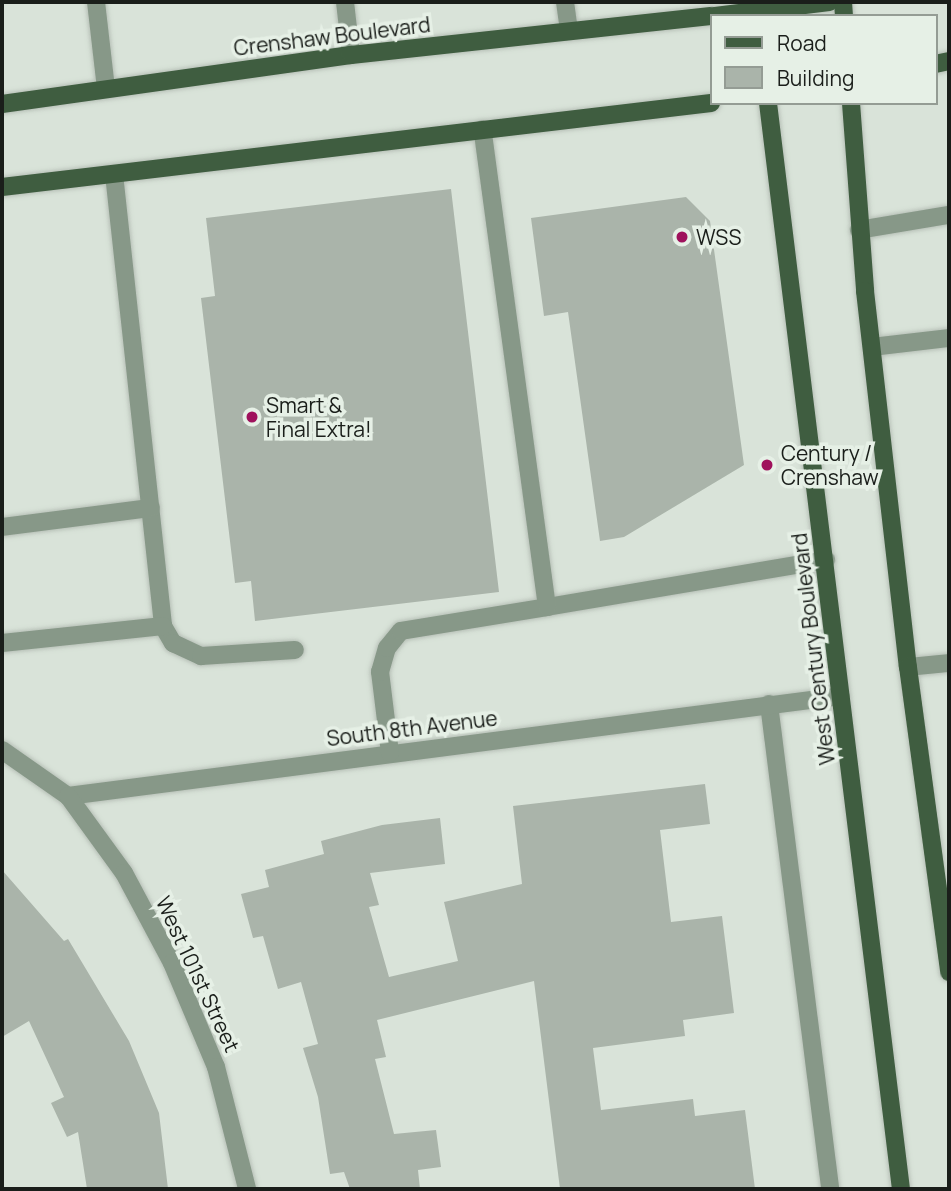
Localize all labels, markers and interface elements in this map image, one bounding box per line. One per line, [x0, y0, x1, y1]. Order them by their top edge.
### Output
street label: Crenshaw Boulevard [232, 11, 432, 61]
legend [710, 14, 937, 105]
text: Road [777, 29, 827, 57]
text: Building [777, 64, 854, 92]
place label: WSS [696, 224, 741, 250]
marker: WSS [674, 229, 690, 245]
place label: Smart & Final Extra! [266, 392, 372, 442]
marker: Smart & Final Extra! [244, 409, 260, 425]
place label: Century / Crenshaw [781, 440, 879, 490]
marker: Century / Crenshaw [759, 457, 775, 473]
street label: West Century Boulevard [786, 532, 840, 766]
street label: South 8th Avenue [325, 705, 499, 751]
street label: West 101st Street [151, 892, 245, 1056]

